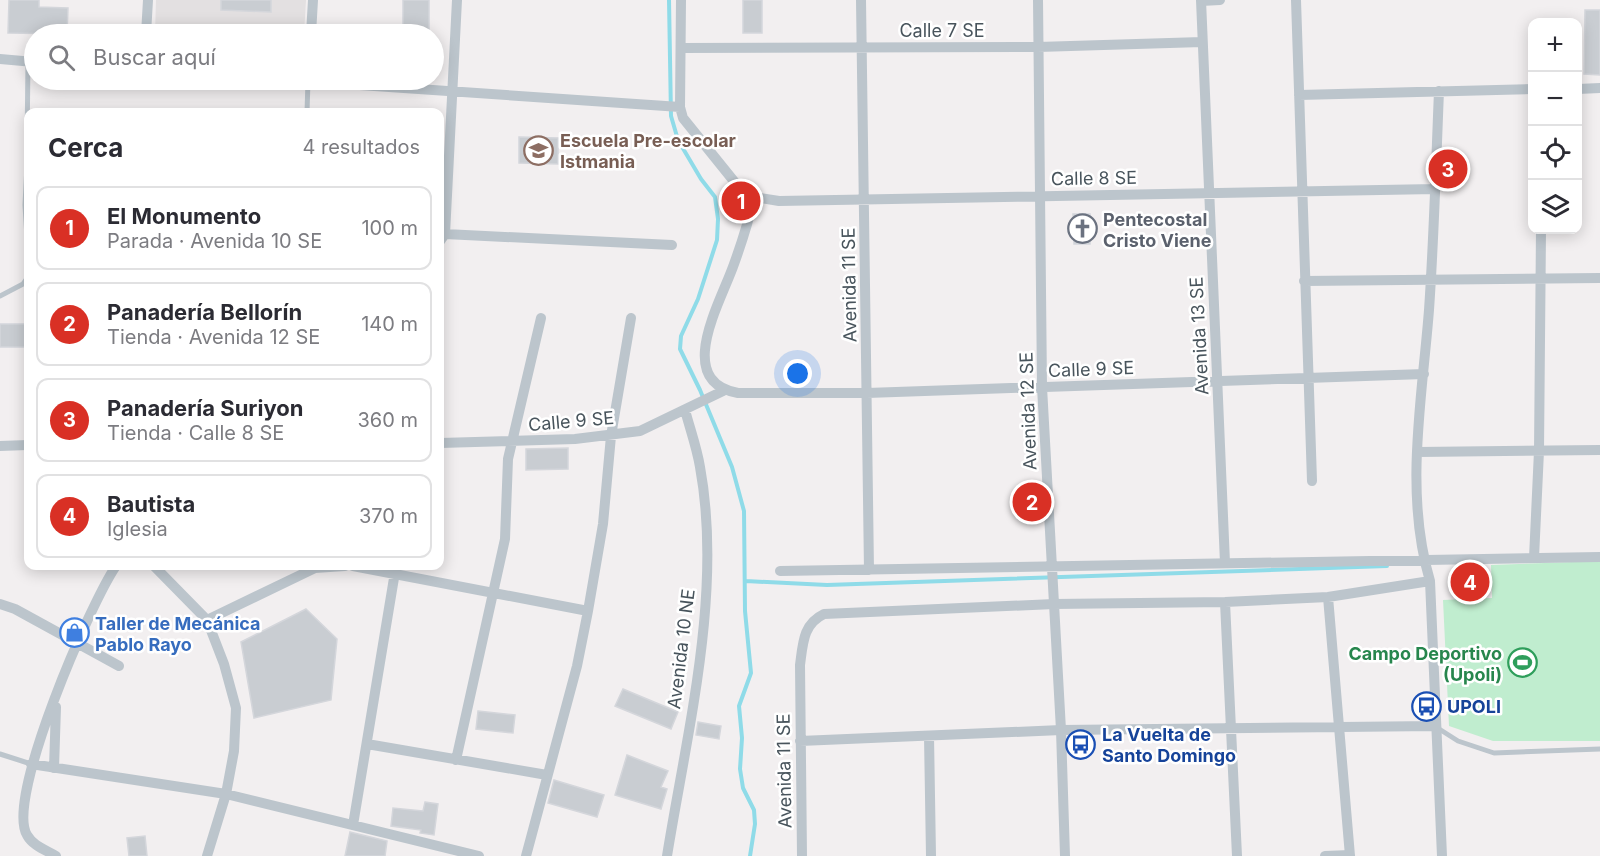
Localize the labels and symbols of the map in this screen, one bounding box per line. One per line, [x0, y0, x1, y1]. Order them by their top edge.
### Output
street label: Calle 7 SE [899, 20, 985, 41]
place label: Escuela Pre-escolar Istmania [560, 130, 736, 172]
school or university icon: Escuela Pre-escolar Istmania [523, 134, 555, 166]
pin: 3 [1428, 146, 1468, 192]
street label: Calle 8 SE [1051, 167, 1137, 189]
pin: 1 [722, 178, 760, 224]
place label: Pentecostal Cristo Viene [1103, 209, 1212, 251]
church icon: Pentecostal Cristo Viene [1066, 213, 1098, 245]
street label: Avenida 11 SE [838, 227, 860, 343]
street label: Avenida 13 SE [1185, 276, 1213, 396]
street label: Avenida 12 SE [1015, 351, 1041, 471]
street label: Calle 9 SE [1048, 357, 1134, 381]
your location [783, 359, 812, 388]
street label: Calle 9 SE [527, 407, 615, 435]
pin: 2 [1012, 480, 1052, 524]
pin: 4 [1450, 560, 1490, 604]
street label: Avenida 10 NE [663, 588, 699, 710]
place label: Taller de Mecánica Pablo Rayo [95, 613, 261, 655]
shop icon: Taller de Mecánica Pablo Rayo [58, 617, 90, 649]
place label: Campo Deportivo (Upoli) [1348, 643, 1502, 685]
sports icon: Campo Deportivo (Upoli) [1507, 647, 1539, 679]
bus stop icon: UPOLI [1410, 690, 1442, 722]
place label: UPOLI [1447, 696, 1501, 717]
street label: Avenida 11 SE [773, 713, 795, 829]
place label: La Vuelta de Santo Domingo [1102, 724, 1236, 766]
bus stop icon: La Vuelta de Santo Domingo [1065, 728, 1097, 760]

